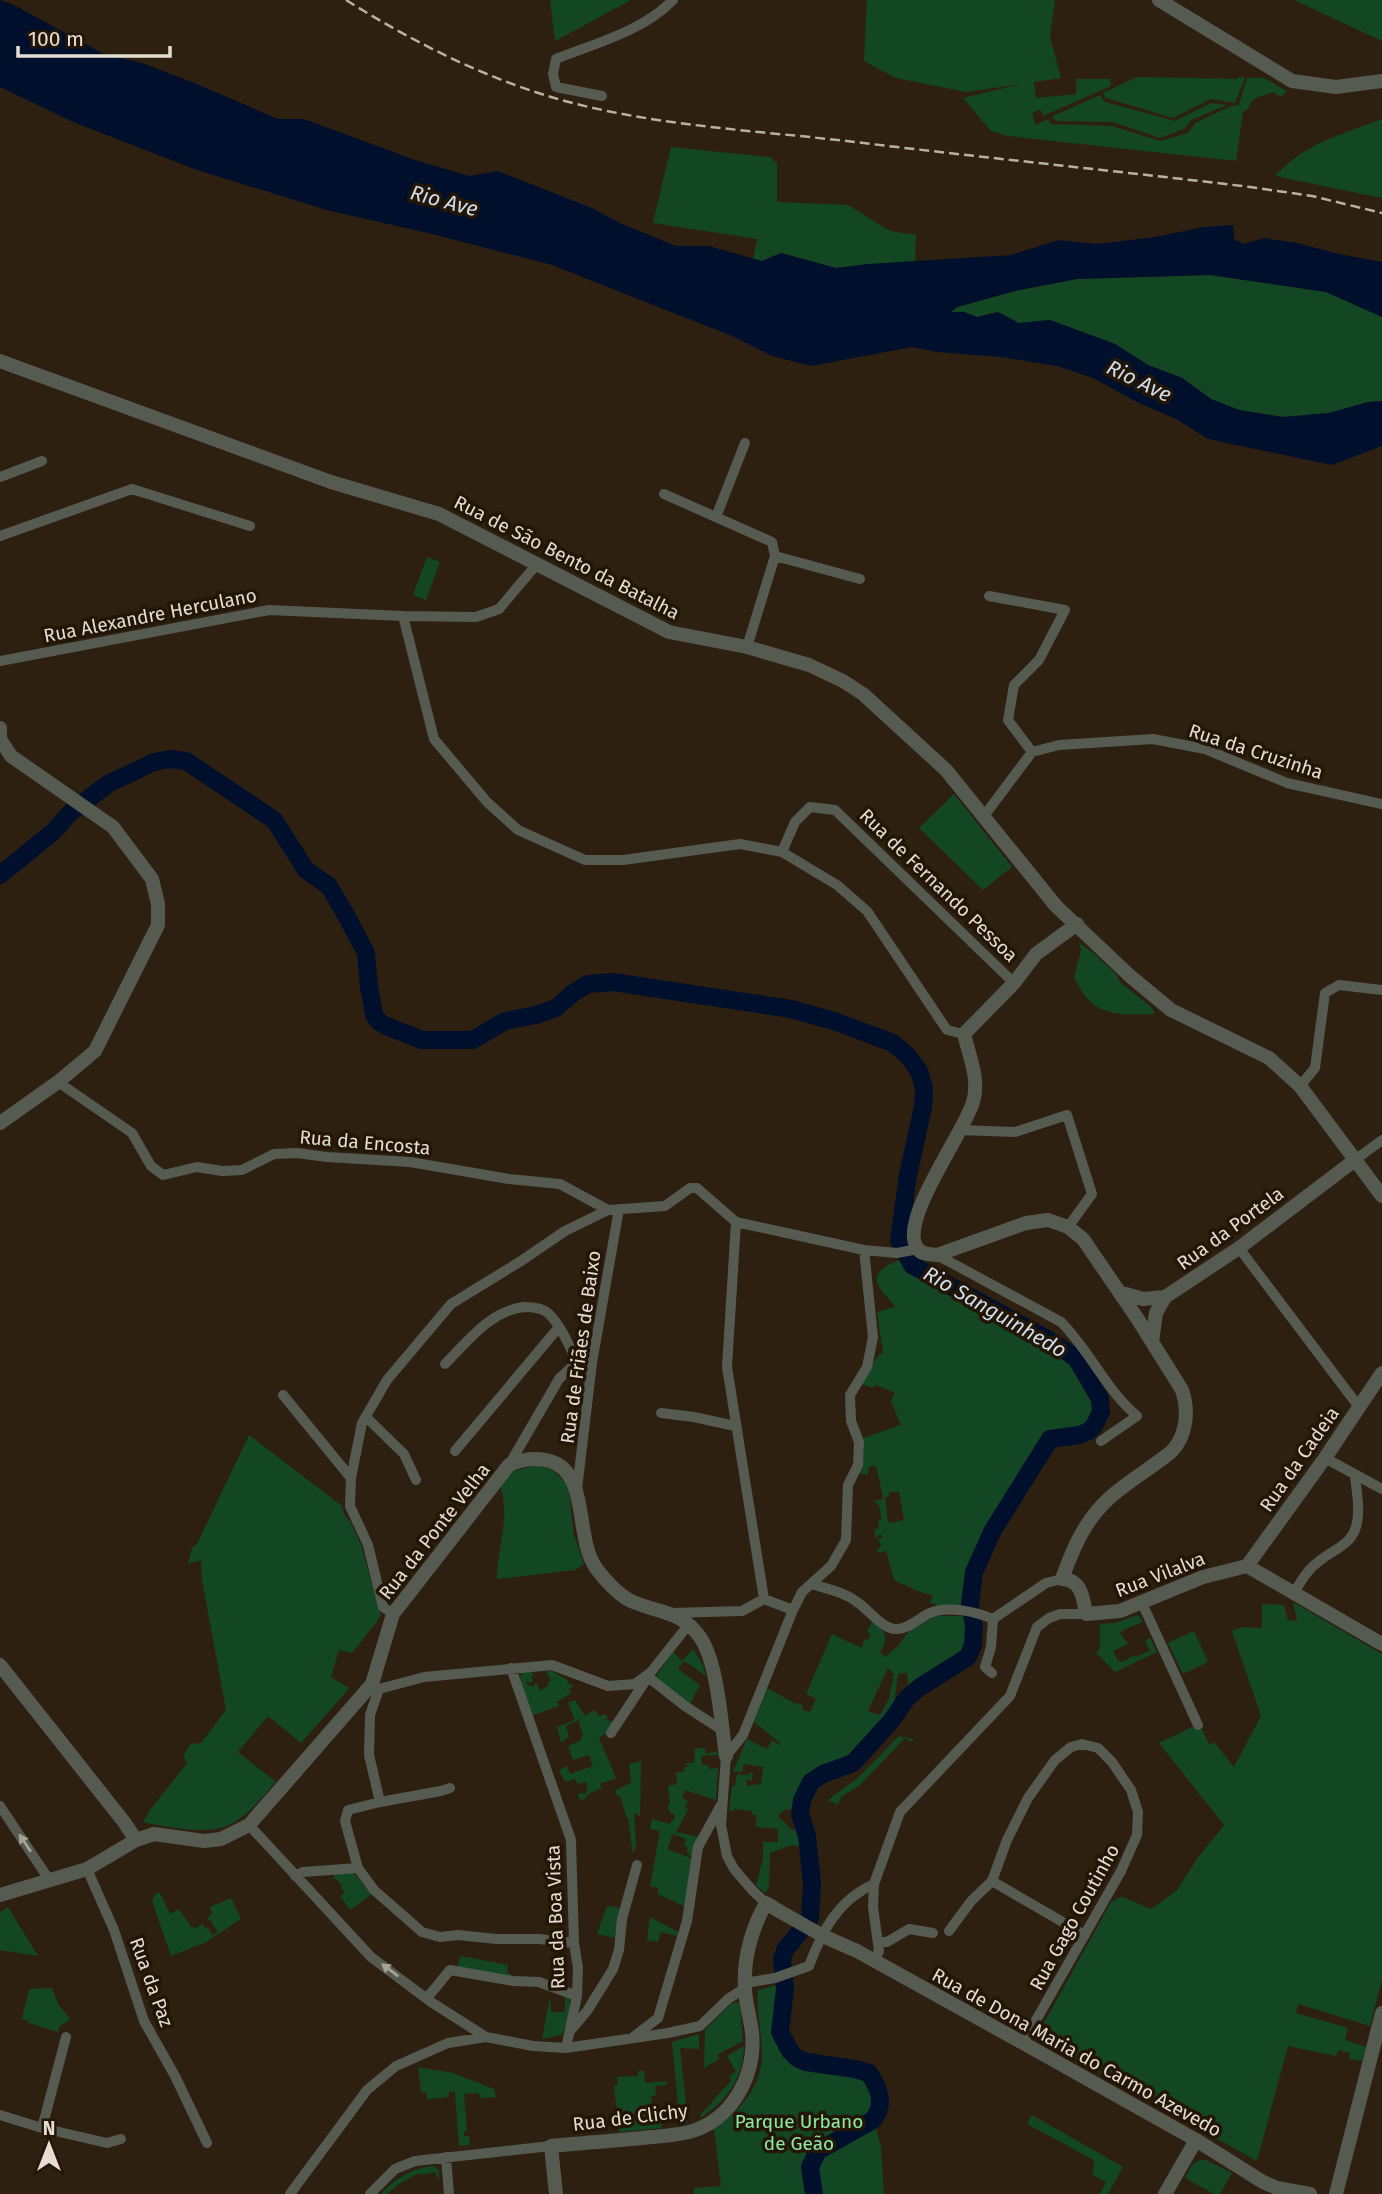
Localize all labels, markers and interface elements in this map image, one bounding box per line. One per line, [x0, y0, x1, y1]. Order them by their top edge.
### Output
scale bar [18, 14, 170, 58]
text: 100 m [28, 26, 84, 52]
water label: Rio Ave [407, 180, 481, 223]
water label: Rio Ave [1102, 354, 1176, 408]
street label: Rua de São Bento da Batalha [450, 490, 683, 624]
street label: Rua Alexandre Herculano [42, 584, 259, 647]
street label: Rua da Cruzinha [1186, 719, 1326, 784]
street label: Rua de Fernando Pessoa [855, 804, 1022, 967]
street label: Rua da Encosta [298, 1125, 431, 1160]
street label: Rua da Portela [1172, 1182, 1288, 1275]
street label: Rua de Friães de Baixo [556, 1249, 605, 1445]
water label: Rio Sanguinhedo [919, 1260, 1071, 1364]
street label: Rua da Cadeia [1255, 1402, 1344, 1516]
street label: Rua da Ponte Velha [374, 1459, 495, 1604]
street label: Rua Vilalva [1112, 1547, 1208, 1602]
one-way arrow [18, 1834, 32, 1852]
street label: Rua Gago Coutinho [1025, 1840, 1124, 1994]
street label: Rua da Boa Vista [541, 1844, 570, 1990]
street label: Rua da Paz [125, 1934, 178, 2030]
one-way arrow [381, 1963, 399, 1978]
street label: Rua de Dona Maria do Carmo Azevedo [928, 1963, 1225, 2142]
street label: Rua de Clichy [571, 2099, 689, 2136]
north arrow [14, 2110, 84, 2180]
park label: Parque Urbano de Geão [735, 2110, 863, 2155]
text: N [43, 2117, 55, 2140]

